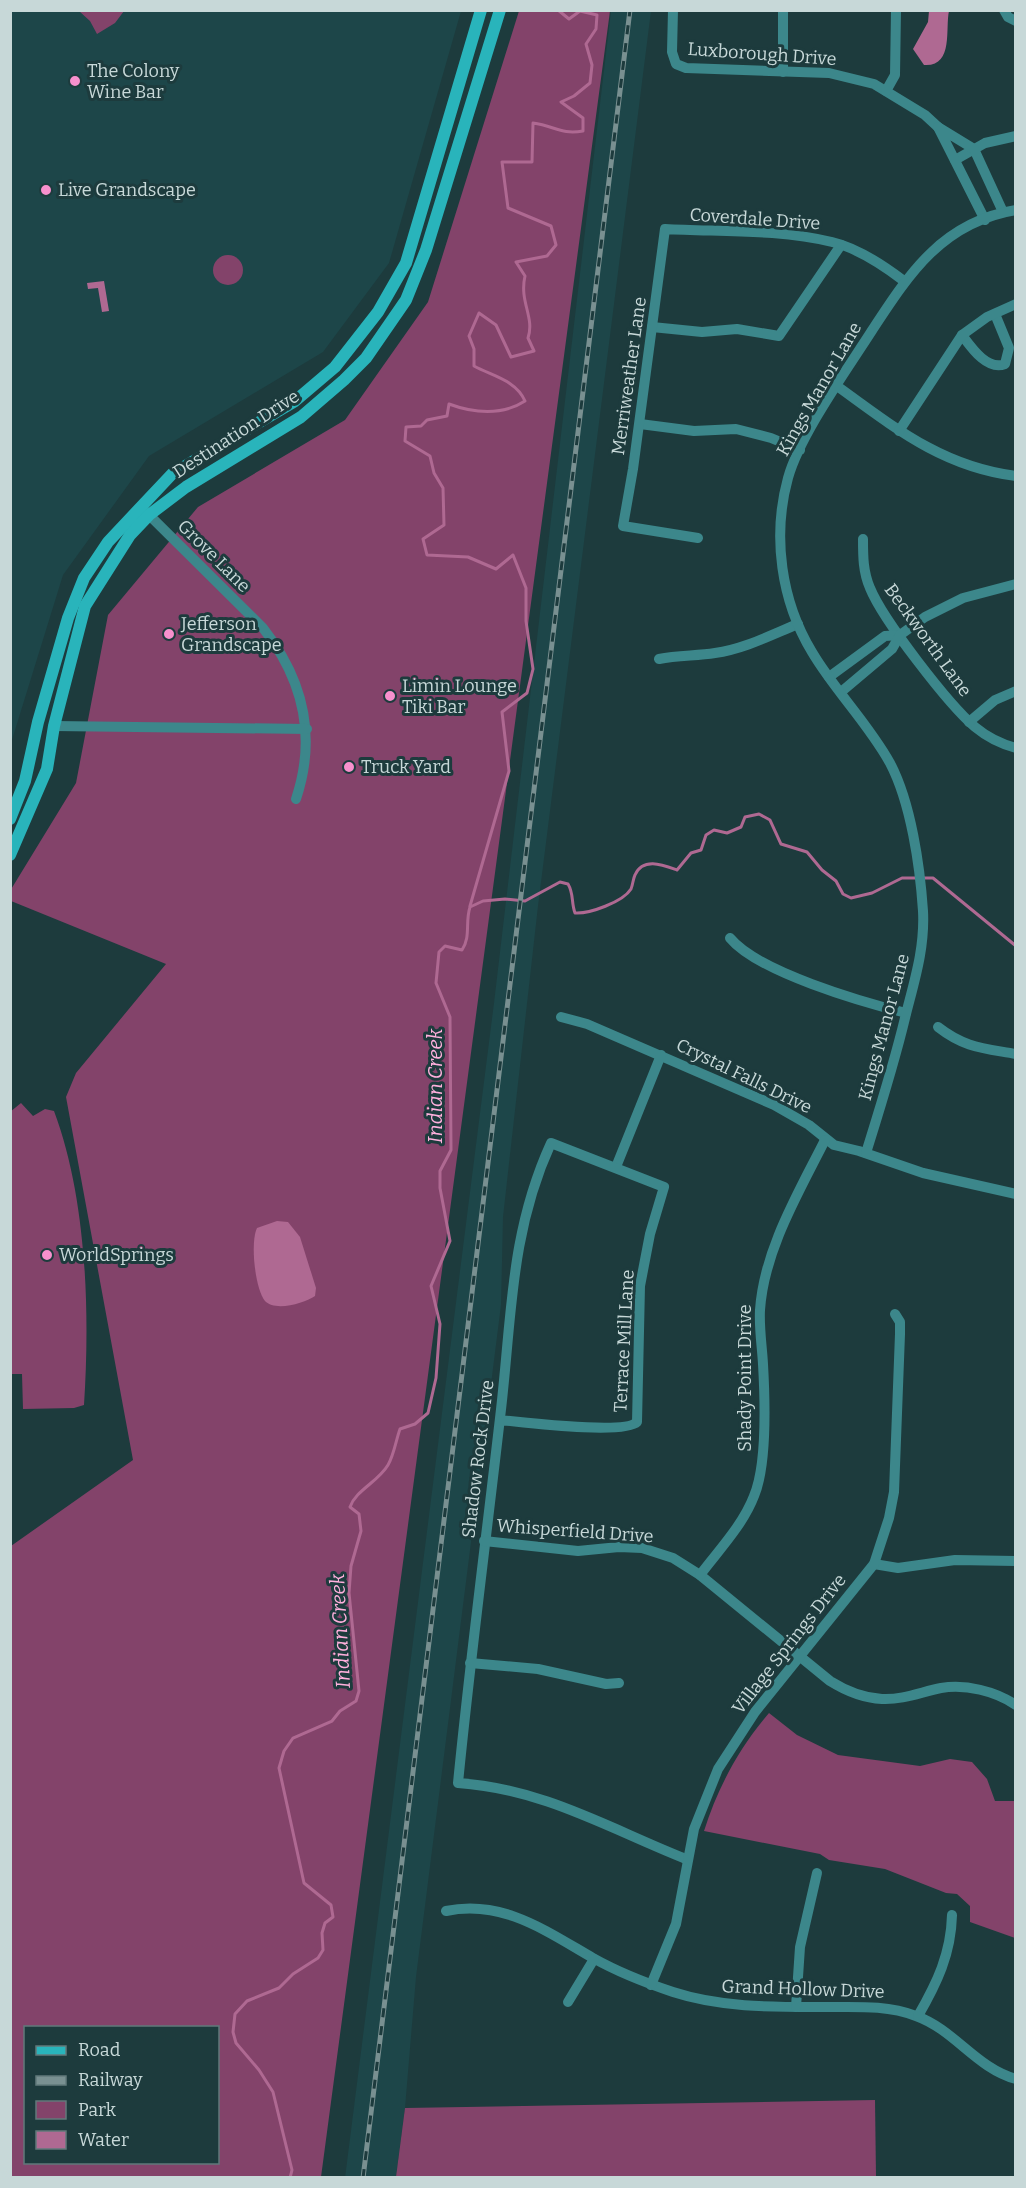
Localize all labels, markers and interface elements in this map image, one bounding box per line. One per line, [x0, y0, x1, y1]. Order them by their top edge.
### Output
street label: Luxborough Drive [687, 38, 837, 70]
place label: The Colony Wine Bar [87, 60, 180, 103]
marker: The Colony Wine Bar [68, 74, 82, 88]
place label: Live Grandscape [58, 179, 196, 201]
marker: Live Grandscape [39, 183, 53, 197]
street label: Coverdale Drive [689, 203, 821, 235]
street label: Merriweather Lane [607, 295, 651, 457]
street label: Kings Manor Lane [772, 318, 866, 460]
street label: Destination Drive [169, 385, 303, 483]
street label: Grove Lane [173, 515, 255, 597]
street label: Beckworth Lane [880, 579, 976, 701]
place label: Jefferson Grandscape [180, 613, 282, 656]
marker: Jefferson Grandscape [162, 627, 176, 641]
place label: Limin Lounge Tiki Bar [402, 675, 517, 718]
marker: Limin Lounge Tiki Bar [383, 689, 397, 703]
place label: Truck Yard [361, 756, 451, 778]
marker: Truck Yard [342, 760, 356, 774]
street label: Kings Manor Lane [854, 951, 914, 1103]
water label: Indian Creek [423, 1028, 447, 1143]
street label: Crystal Falls Drive [673, 1034, 815, 1118]
place label: WorldSprings [59, 1244, 174, 1266]
marker: WorldSprings [40, 1248, 54, 1262]
street label: Terrace Mill Lane [609, 1269, 639, 1413]
street label: Shady Point Drive [734, 1304, 756, 1452]
street label: Shadow Rock Drive [457, 1379, 499, 1539]
street label: Whisperfield Drive [496, 1515, 654, 1547]
street label: Village Springs Drive [727, 1569, 851, 1719]
water label: Indian Creek [325, 1573, 355, 1689]
street label: Grand Hollow Drive [721, 1975, 885, 2003]
legend [24, 2026, 219, 2164]
text: Road [78, 2039, 121, 2061]
text: Railway [78, 2069, 143, 2091]
text: Park [78, 2099, 117, 2121]
text: Water [78, 2129, 129, 2151]

